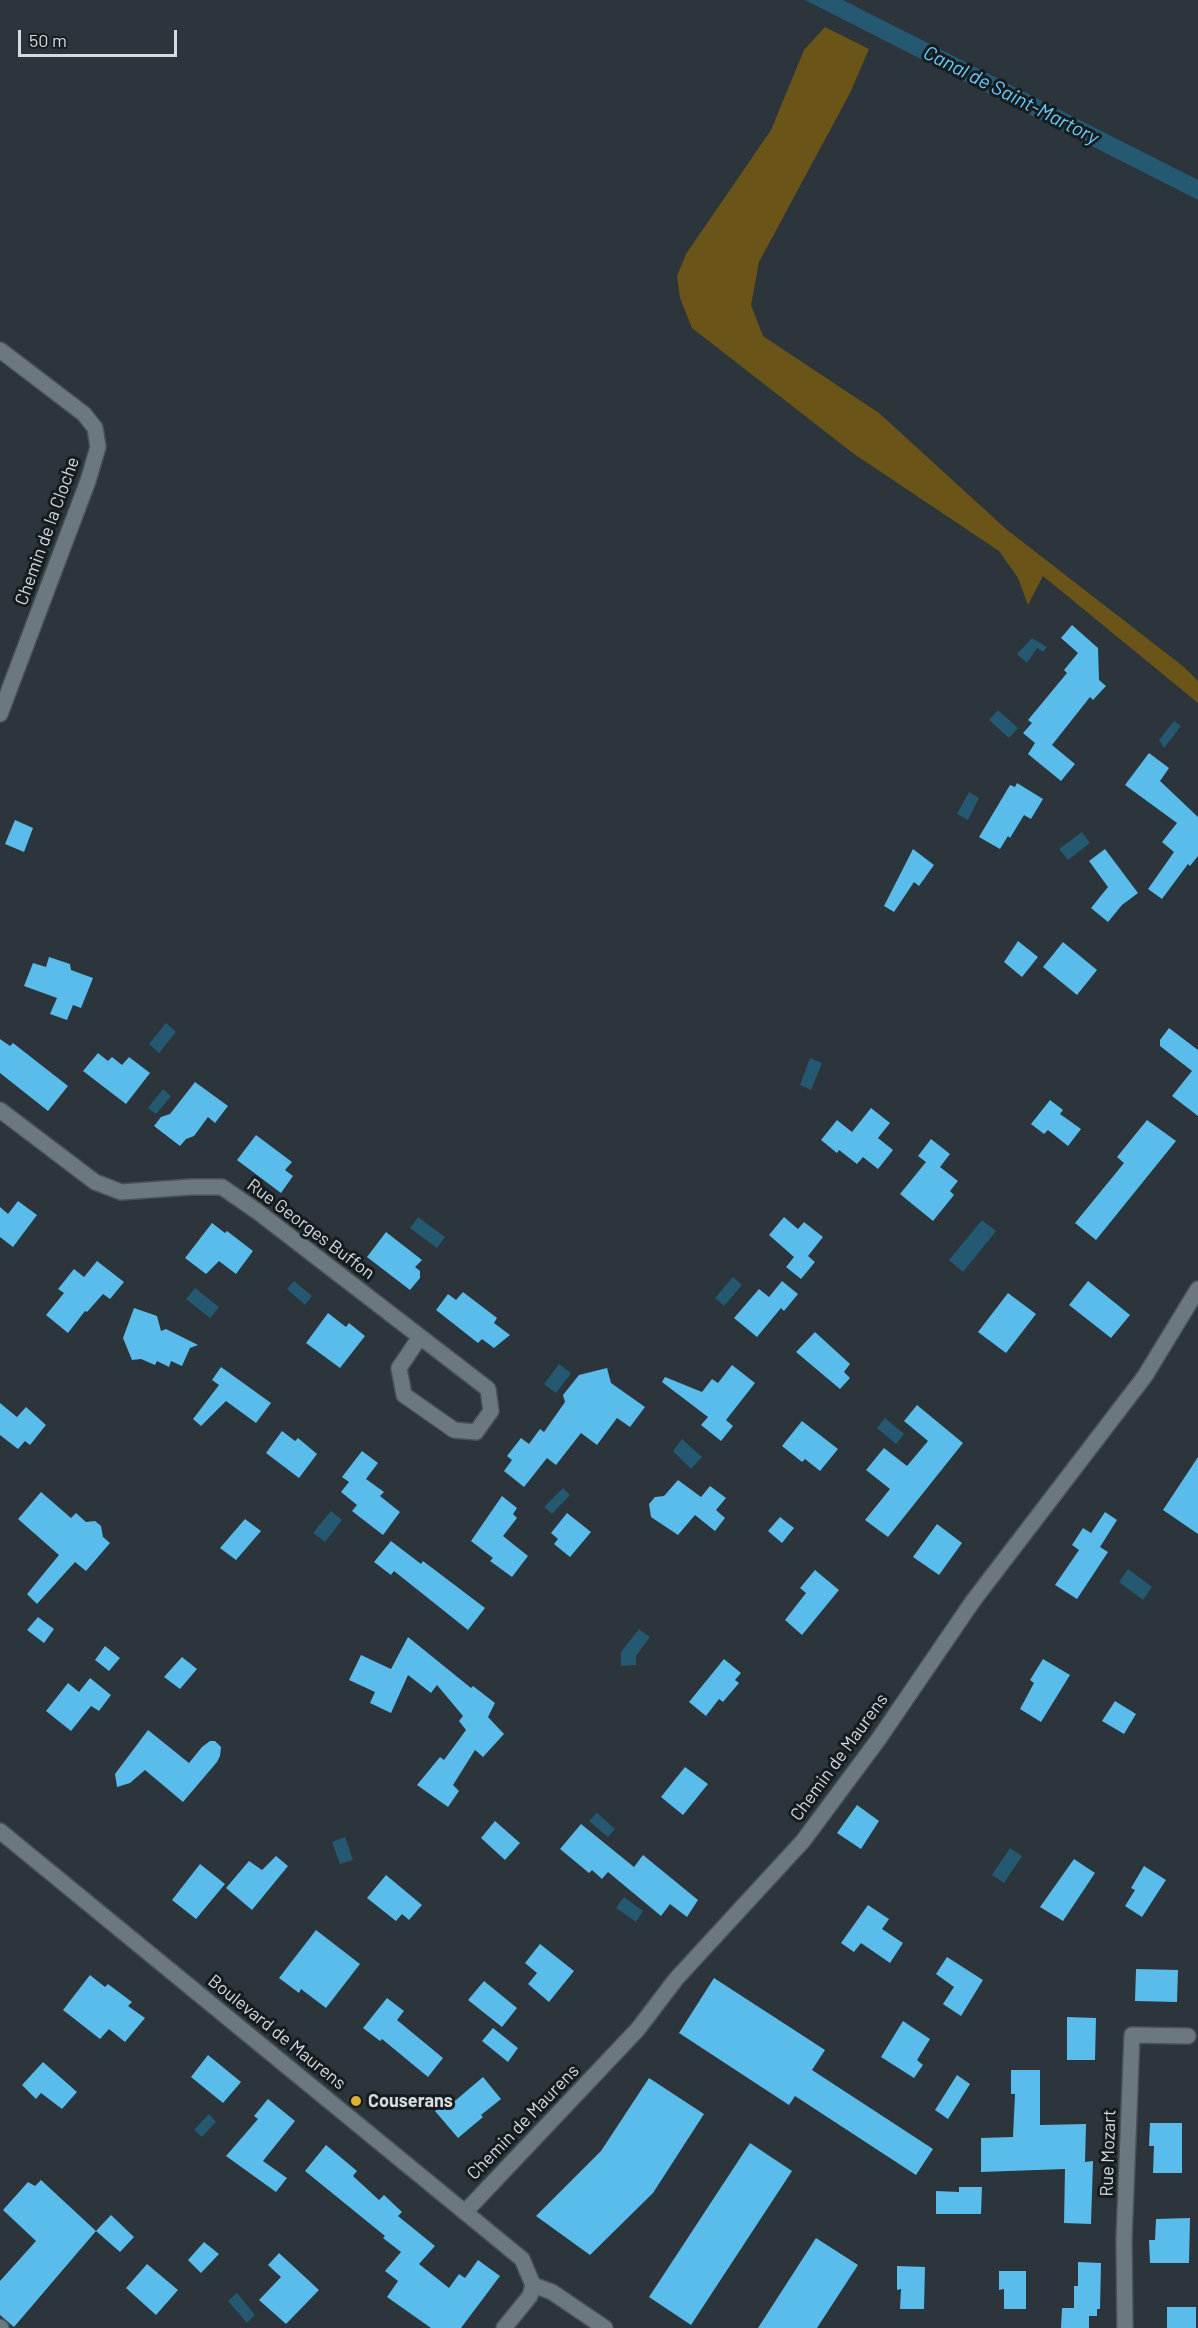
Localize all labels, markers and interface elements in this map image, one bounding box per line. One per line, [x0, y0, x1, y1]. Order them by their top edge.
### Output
scale bar [21, 18, 180, 56]
text: 50 m [29, 29, 67, 51]
water label: Canal de Saint-Martory [919, 40, 1103, 150]
street label: Chemin de la Cloche [10, 454, 84, 608]
street label: Rue Georges Buffon [243, 1174, 379, 1284]
street label: Chemin de Maurens [786, 1689, 892, 1825]
street label: Boulevard de Maurens [204, 1970, 350, 2094]
street label: Chemin de Maurens [462, 2060, 584, 2184]
place label: Couserans [368, 2090, 453, 2112]
marker: Couserans [349, 2094, 363, 2108]
street label: Rue Mozart [1096, 2109, 1120, 2197]

